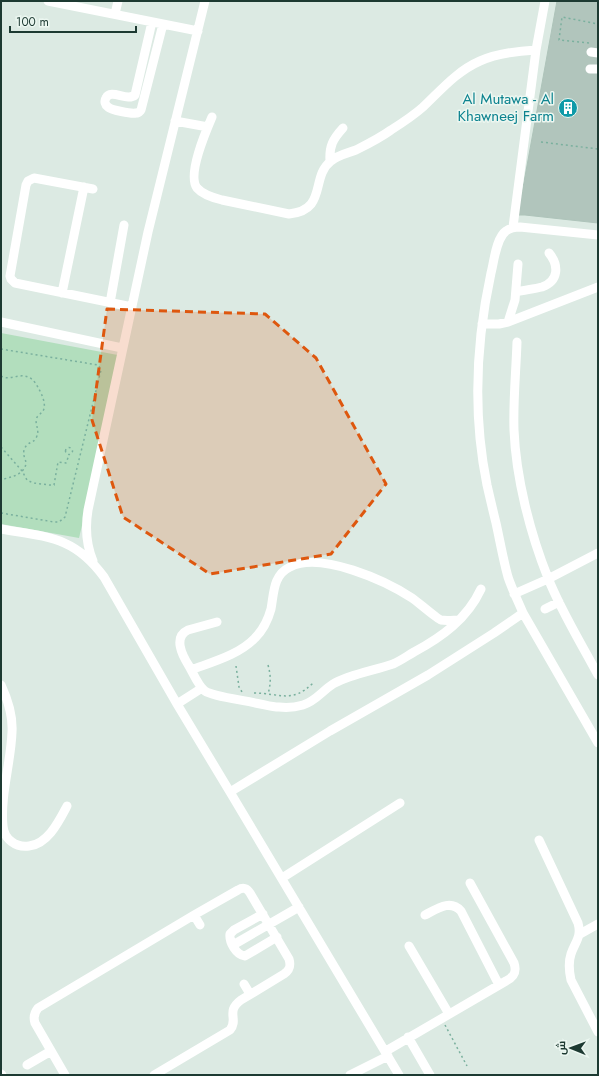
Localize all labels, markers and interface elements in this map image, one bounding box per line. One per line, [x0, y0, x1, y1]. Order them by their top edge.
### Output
scale bar [10, 8, 136, 34]
text: 100 m [16, 13, 49, 31]
place label: Al Mutawa - Al Khawneej Farm [458, 88, 554, 127]
building icon: Al Mutawa - Al Khawneej Farm [557, 97, 579, 119]
north arrow [551, 1028, 591, 1068]
text: ش [553, 1041, 569, 1055]

